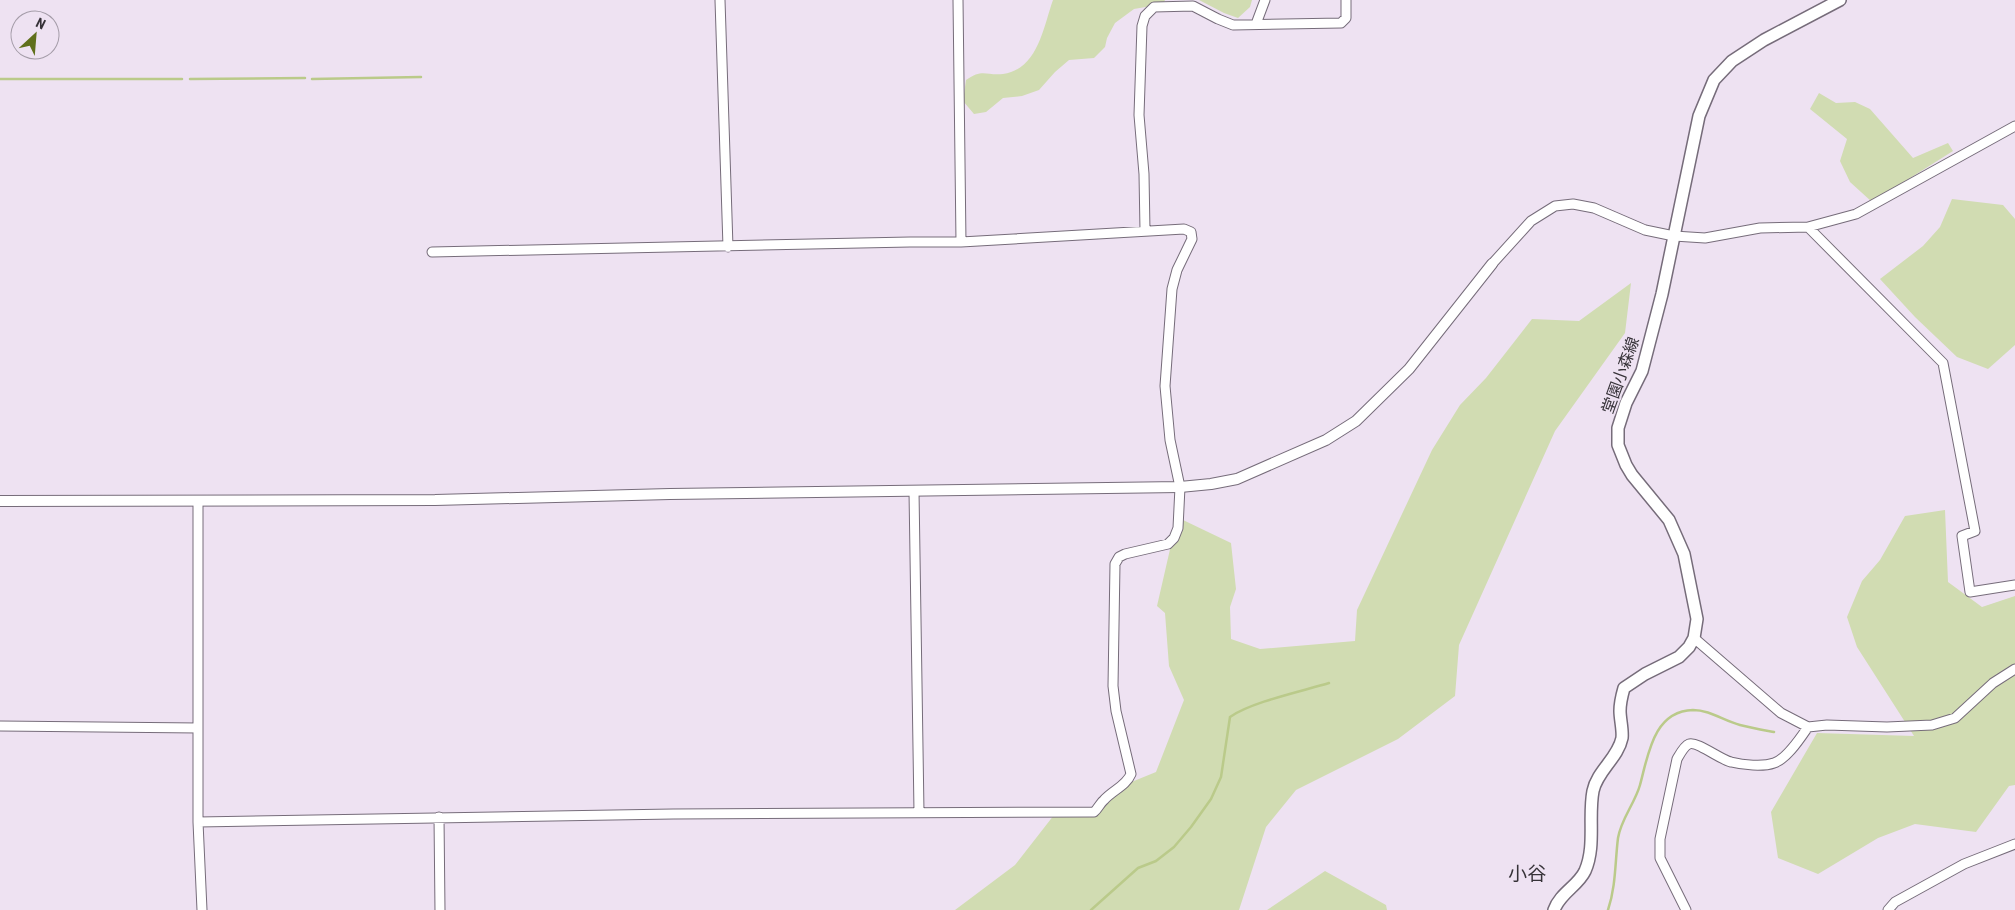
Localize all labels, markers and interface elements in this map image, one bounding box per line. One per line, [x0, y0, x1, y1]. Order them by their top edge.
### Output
north arrow [10, 10, 60, 60]
text: N [33, 14, 48, 32]
street label: 堂園小森線 [1598, 334, 1643, 416]
district label: 小谷 [1508, 862, 1546, 885]

